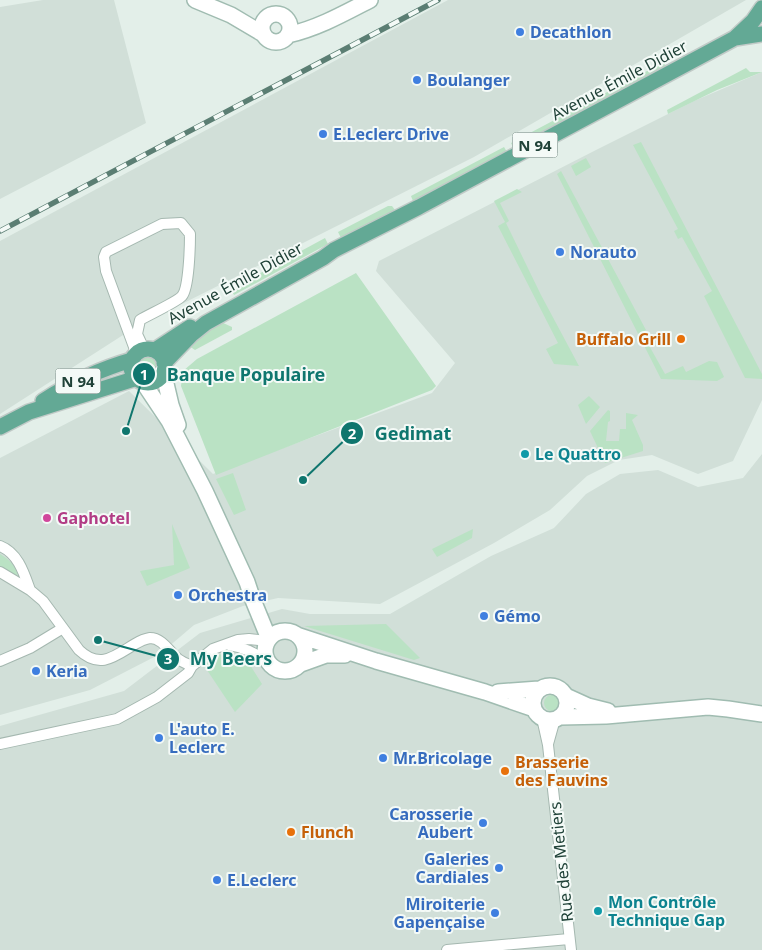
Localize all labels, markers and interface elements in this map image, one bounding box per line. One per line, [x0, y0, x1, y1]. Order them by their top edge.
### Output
place label: Decathlon [530, 21, 612, 43]
marker: Decathlon [514, 26, 526, 38]
street label: Avenue Émile Didier [547, 35, 691, 125]
place label: Boulanger [427, 69, 510, 91]
marker: Boulanger [411, 74, 423, 86]
place label: E.Leclerc Drive [333, 123, 449, 145]
marker: E.Leclerc Drive [317, 128, 329, 140]
road number: N 94 [512, 132, 558, 158]
street label: Avenue Émile Didier [164, 237, 307, 329]
place label: Norauto [570, 241, 637, 263]
marker: Norauto [554, 246, 566, 258]
place label: Buffalo Grill [576, 328, 671, 350]
marker: Buffalo Grill [675, 333, 687, 345]
callout: Banque Populaire [132, 358, 335, 391]
text: Banque Populaire [167, 362, 325, 386]
text: 1 [140, 364, 148, 384]
road number: N 94 [56, 368, 100, 394]
callout: Gedimat [340, 417, 461, 450]
text: Gedimat [375, 421, 452, 445]
text: 2 [348, 423, 357, 443]
place label: Le Quattro [535, 443, 621, 465]
marker: Le Quattro [519, 448, 531, 460]
place label: Gaphotel [57, 507, 130, 529]
marker: Gaphotel [41, 512, 53, 524]
place label: Orchestra [188, 584, 267, 606]
marker: Orchestra [172, 589, 184, 601]
place label: Gémo [494, 605, 541, 627]
marker: Gémo [478, 610, 490, 622]
callout: My Beers [155, 642, 283, 675]
text: My Beers [190, 646, 272, 670]
text: 3 [164, 648, 172, 668]
place label: Keria [46, 660, 88, 682]
marker: Keria [30, 665, 42, 677]
place label: L'auto E. Leclerc [169, 718, 235, 758]
marker: L'auto E. Leclerc [153, 732, 165, 744]
place label: Mr.Bricolage [393, 747, 492, 769]
place label: Brasserie des Fauvins [515, 751, 608, 791]
marker: Mr.Bricolage [377, 752, 389, 764]
marker: Brasserie des Fauvins [499, 765, 511, 777]
street label: Rue des Metiers [544, 801, 578, 923]
place label: Carosserie Aubert [389, 803, 473, 843]
marker: Carosserie Aubert [477, 817, 489, 829]
place label: Flunch [301, 821, 354, 843]
marker: Flunch [285, 826, 297, 838]
place label: Galeries Cardiales [415, 848, 489, 888]
marker: Galeries Cardiales [493, 862, 505, 874]
place label: E.Leclerc [227, 869, 297, 891]
marker: E.Leclerc [211, 874, 223, 886]
place label: Mon Contrôle Technique Gap [608, 891, 725, 931]
place label: Miroiterie Gapençaise [394, 893, 485, 933]
marker: Mon Contrôle Technique Gap [592, 905, 604, 917]
marker: Miroiterie Gapençaise [489, 907, 501, 919]

